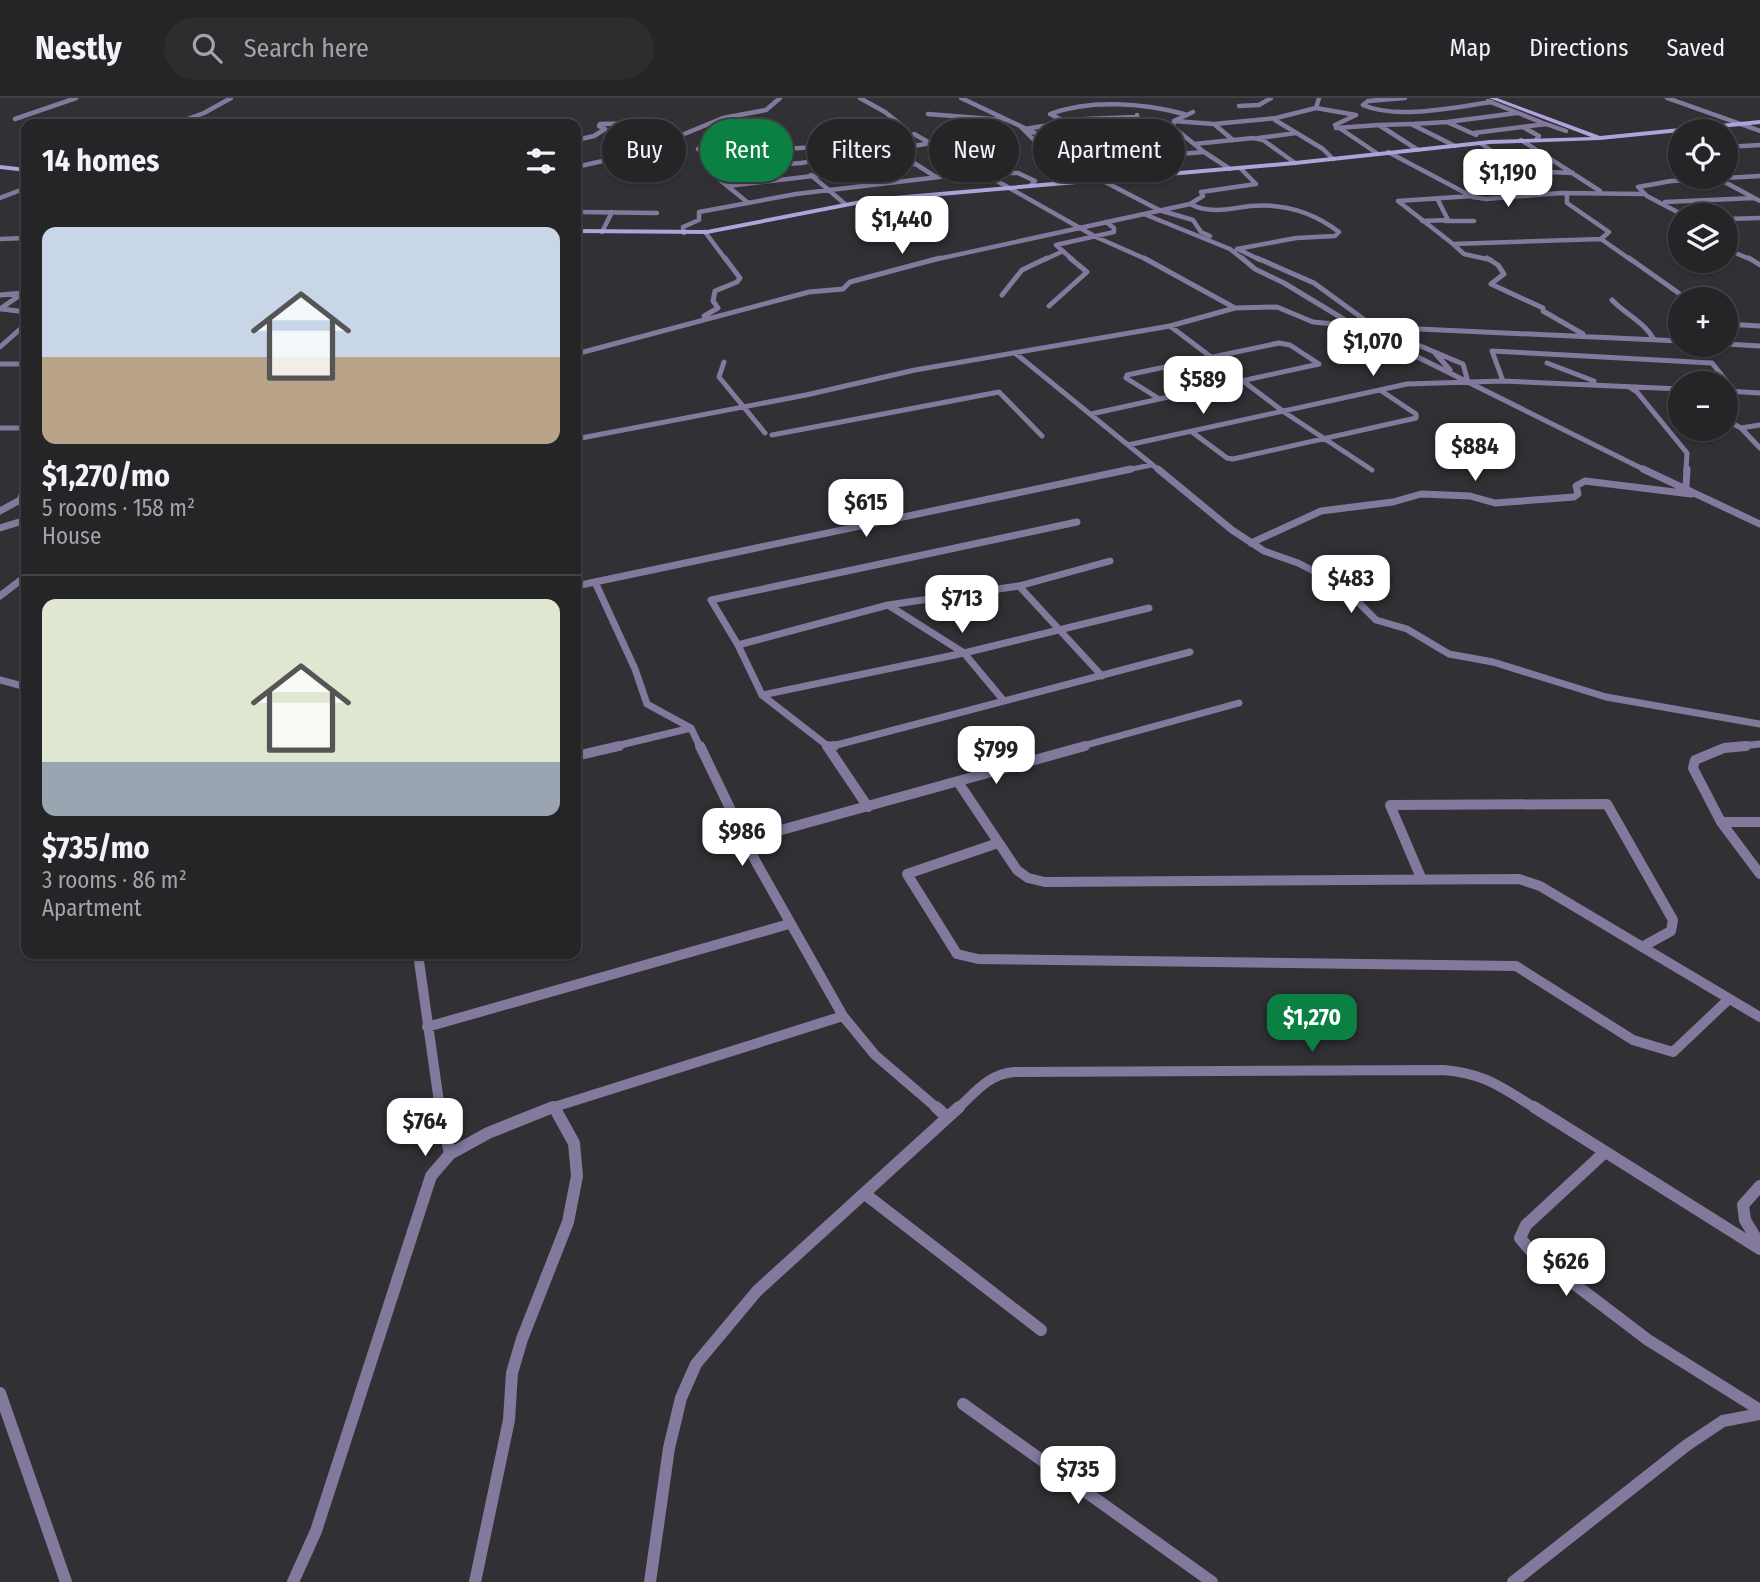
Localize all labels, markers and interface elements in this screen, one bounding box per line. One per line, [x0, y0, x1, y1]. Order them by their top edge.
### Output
search box [164, 17, 654, 80]
text: Nestly [35, 28, 122, 68]
icon: search [188, 29, 226, 67]
text: Search here [244, 33, 369, 64]
text: Map [1450, 34, 1491, 62]
text: Directions [1529, 34, 1628, 62]
text: Saved [1666, 34, 1725, 62]
chip: Buy [602, 119, 686, 182]
chip: Rent [700, 119, 793, 182]
chip: Filters [807, 119, 915, 182]
chip: New [929, 119, 1019, 182]
chip: Apartment [1033, 119, 1185, 182]
map controls [1668, 119, 1738, 441]
button: locate [1668, 119, 1738, 189]
icon: filters [522, 142, 560, 180]
text: 14 homes [42, 143, 159, 179]
pin: $1,190 [1451, 150, 1565, 209]
text: $1,190 [1479, 158, 1537, 186]
pin: $1,440 [845, 197, 959, 256]
button: layers [1668, 203, 1738, 273]
text: $1,440 [871, 205, 933, 233]
icon: home [238, 273, 364, 399]
button: + [1668, 287, 1738, 357]
pin: $1,070 [1316, 318, 1430, 378]
text: $1,070 [1343, 327, 1403, 355]
pin: $589 [1162, 356, 1244, 416]
text: $589 [1180, 365, 1226, 393]
button: − [1668, 371, 1738, 441]
pin: $884 [1434, 424, 1516, 483]
text: $884 [1451, 432, 1499, 460]
text: $1,270/mo [42, 458, 170, 494]
pin: $615 [825, 480, 907, 539]
text: $615 [844, 488, 888, 516]
text: 5 rooms · 158 m² [42, 494, 195, 522]
text: House [42, 522, 101, 550]
pin: $483 [1310, 556, 1392, 615]
text: $483 [1328, 564, 1374, 592]
pin: $713 [921, 575, 1003, 635]
text: $713 [941, 584, 983, 612]
icon: home [238, 645, 364, 771]
pin: $799 [955, 726, 1037, 786]
text: $799 [974, 735, 1018, 763]
pin: $986 [701, 808, 783, 868]
text: $986 [718, 817, 766, 845]
text: $735/mo [42, 830, 150, 866]
text: 3 rooms · 86 m² [42, 866, 187, 894]
text: Apartment [42, 894, 142, 922]
pin: $1,270 [1255, 995, 1369, 1054]
text: $1,270 [1283, 1003, 1341, 1031]
pin: $764 [384, 1098, 466, 1158]
text: $764 [403, 1107, 447, 1135]
pin: $626 [1525, 1238, 1607, 1298]
text: $626 [1543, 1247, 1589, 1275]
pin: $735 [1037, 1446, 1119, 1506]
text: $735 [1056, 1455, 1100, 1483]

